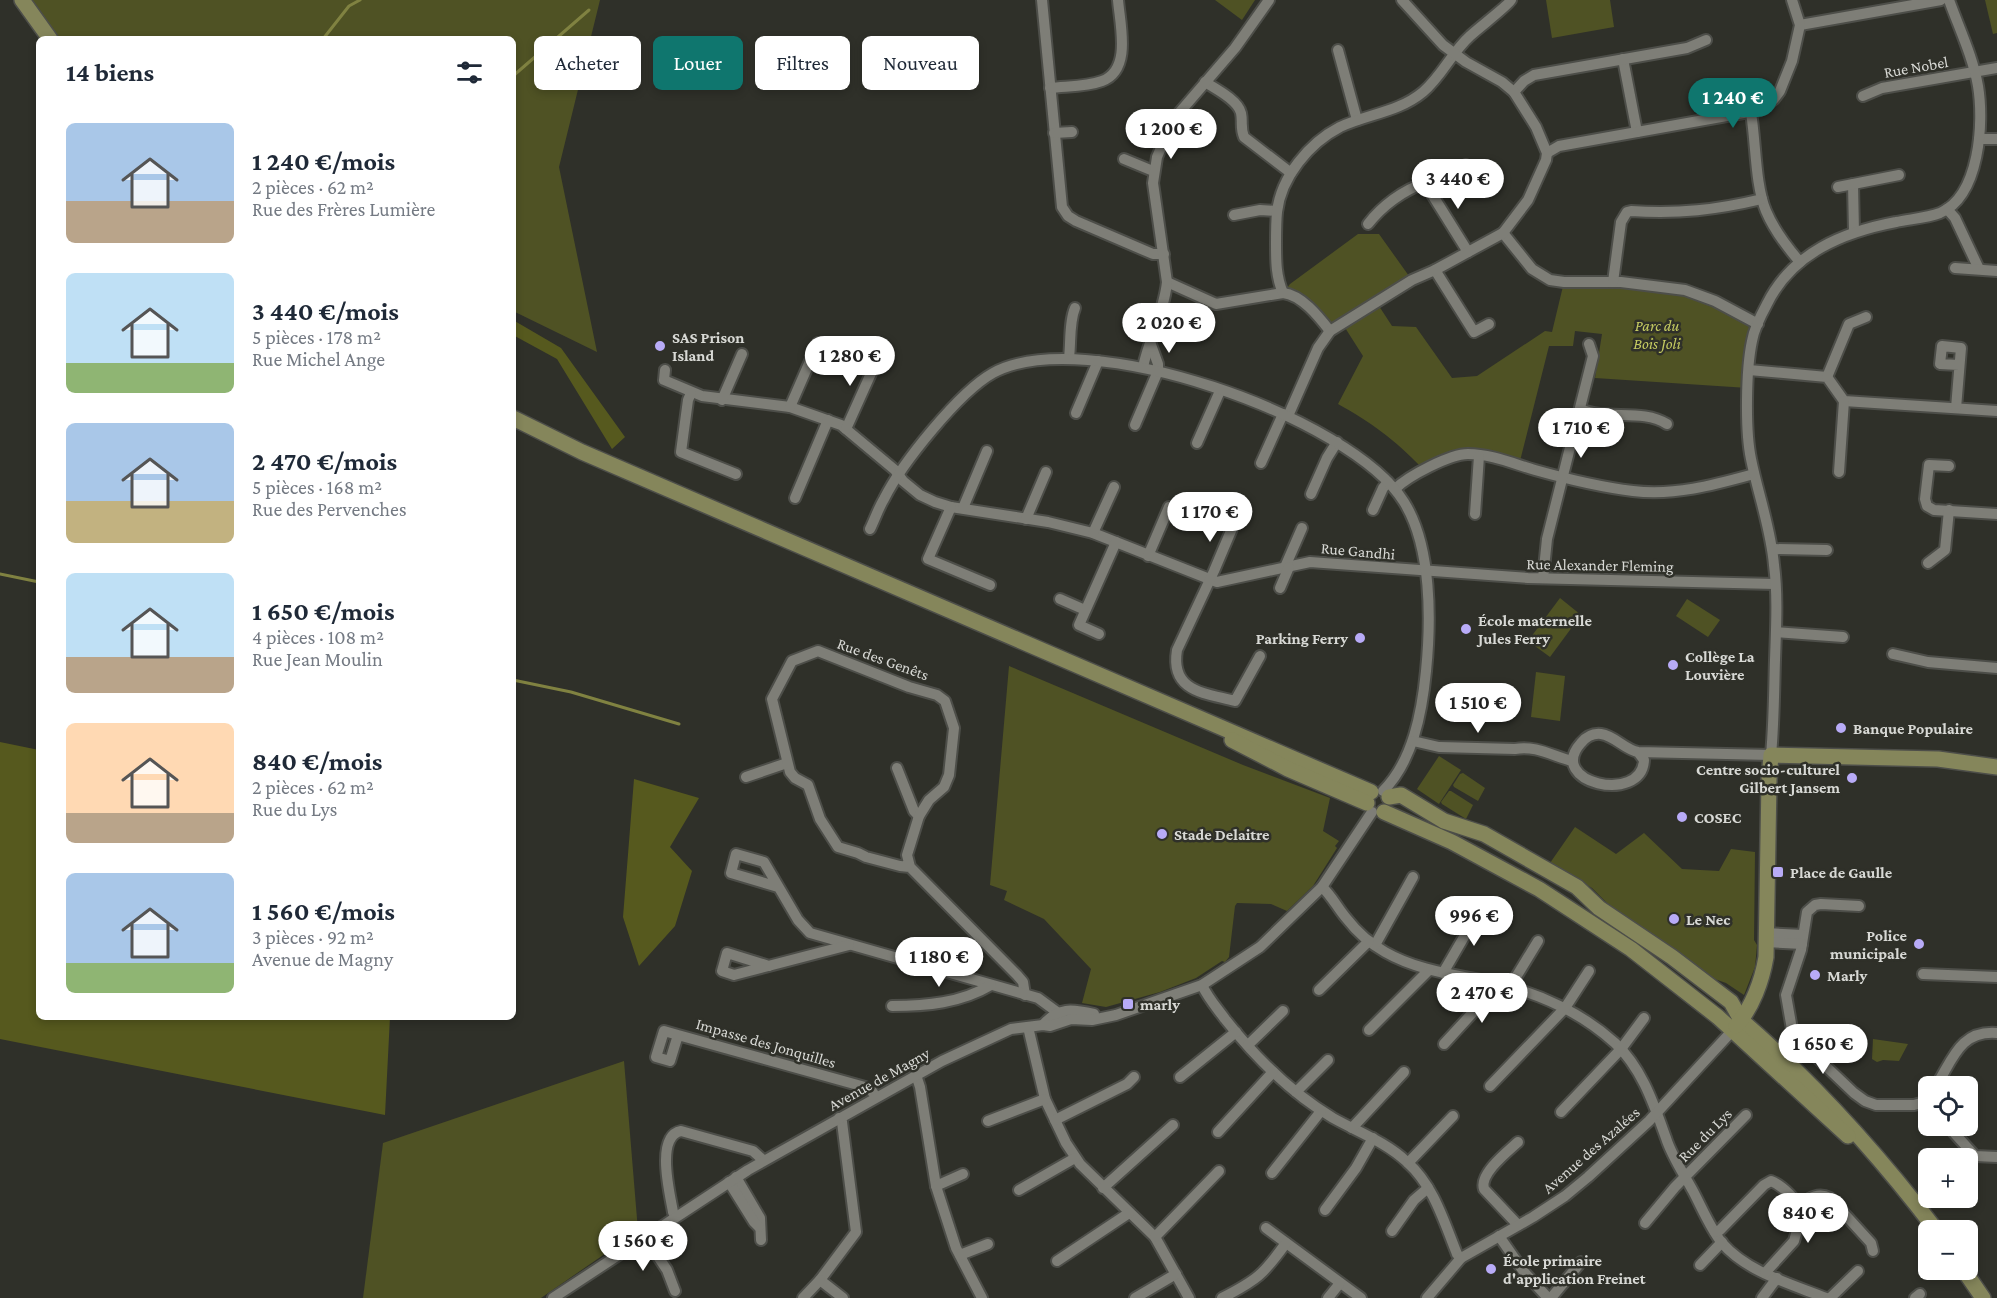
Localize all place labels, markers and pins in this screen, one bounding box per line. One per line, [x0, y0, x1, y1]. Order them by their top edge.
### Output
pin: 1 240 € [1678, 78, 1788, 129]
pin: 1 200 € [1116, 109, 1226, 160]
pin: 3 440 € [1403, 159, 1513, 210]
pin: 2 020 € [1114, 303, 1224, 354]
place label: SAS Prison Island [672, 329, 744, 364]
pin: 1 280 € [795, 336, 905, 387]
marker: SAS Prison Island [653, 339, 667, 353]
pin: 1 710 € [1526, 408, 1636, 459]
pin: 1 170 € [1155, 492, 1265, 543]
place label: École maternelle Jules Ferry [1476, 612, 1592, 647]
marker: École maternelle Jules Ferry [1459, 622, 1473, 636]
place label: Parking Ferry [1256, 630, 1348, 647]
marker: Parking Ferry [1353, 631, 1367, 645]
place label: Collège La Louvière [1685, 648, 1755, 683]
marker: Collège La Louvière [1666, 658, 1680, 672]
pin: 1 510 € [1423, 683, 1533, 734]
place label: Banque Populaire [1853, 720, 1973, 737]
marker: Banque Populaire [1834, 721, 1848, 735]
place label: Centre socio-culturel Gilbert Jansem [1696, 761, 1840, 796]
marker: Centre socio-culturel Gilbert Jansem [1845, 771, 1859, 785]
place label: COSEC [1694, 809, 1742, 826]
marker: COSEC [1675, 810, 1689, 824]
place label: Stade Delaitre [1174, 826, 1270, 843]
marker: Stade Delaitre [1155, 827, 1169, 841]
place label: Place de Gaulle [1790, 864, 1893, 881]
marker: Place de Gaulle [1771, 865, 1785, 879]
pin: 996 € [1432, 896, 1516, 947]
place label: Le Nec [1686, 911, 1730, 928]
marker: Le Nec [1667, 912, 1681, 926]
place label: Police municipale [1830, 927, 1908, 962]
pin: 1 180 € [884, 937, 994, 988]
marker: Police municipale [1912, 937, 1926, 951]
place label: Marly [1827, 967, 1868, 984]
marker: Marly [1808, 968, 1822, 982]
pin: 2 470 € [1427, 973, 1537, 1024]
place label: marly [1140, 996, 1180, 1013]
marker: marly [1121, 997, 1135, 1011]
pin: 1 650 € [1768, 1024, 1878, 1075]
pin: 840 € [1766, 1193, 1850, 1244]
pin: 1 560 € [588, 1221, 698, 1272]
place label: École primaire d'application Freinet [1503, 1252, 1646, 1287]
marker: École primaire d'application Freinet [1484, 1262, 1498, 1276]

